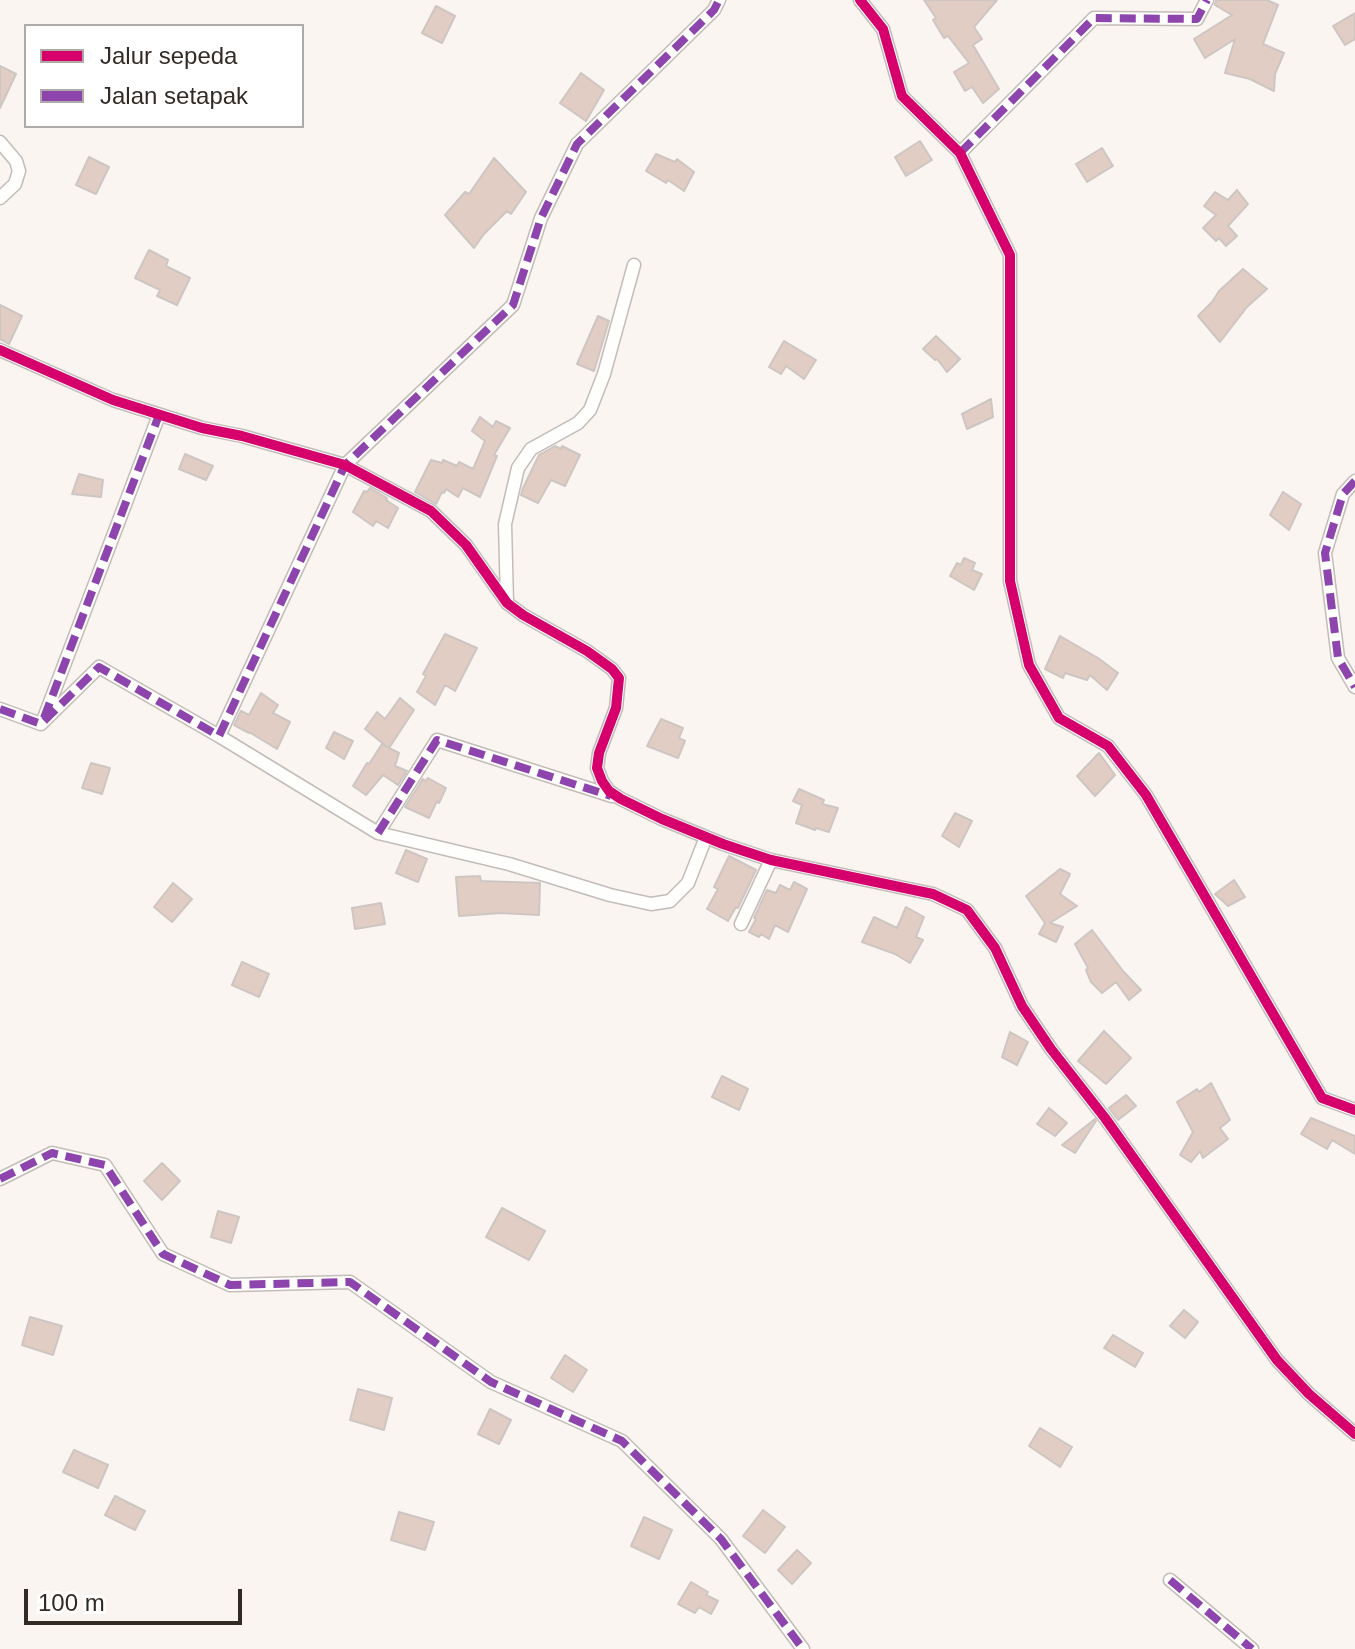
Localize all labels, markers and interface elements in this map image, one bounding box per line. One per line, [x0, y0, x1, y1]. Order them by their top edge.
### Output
legend [24, 24, 304, 128]
text: Jalur sepeda [100, 42, 237, 69]
text: Jalan setapak [100, 82, 248, 109]
scale bar [28, 1573, 246, 1623]
text: 100 m [38, 1589, 105, 1616]

